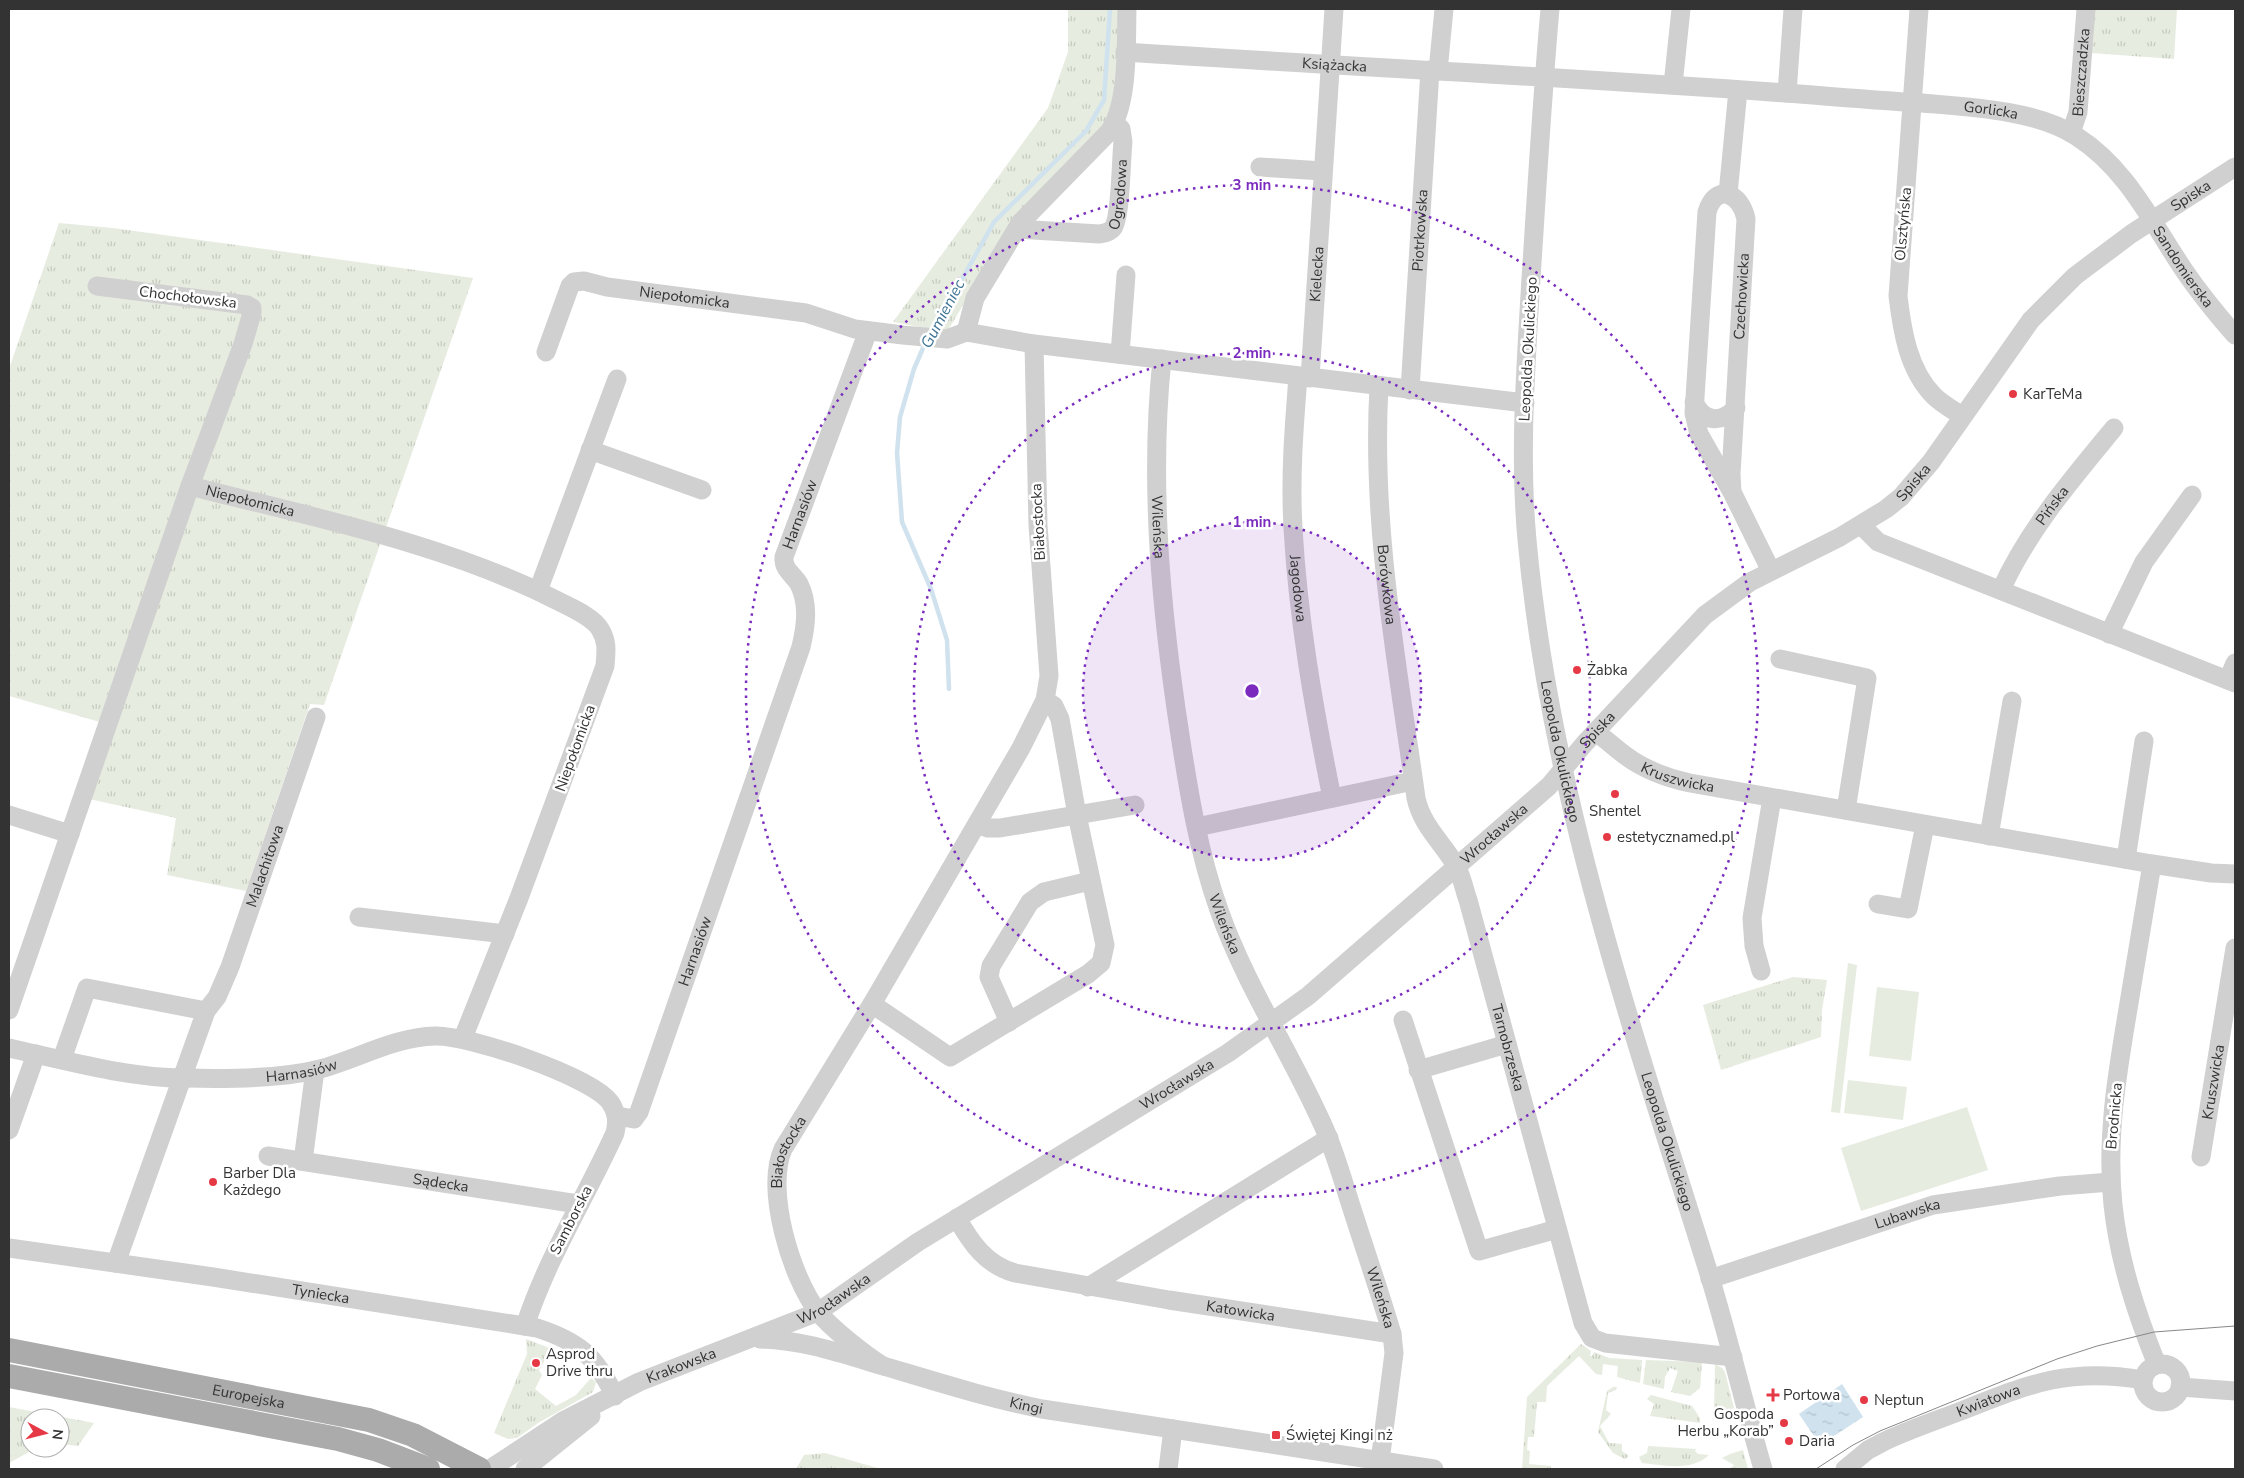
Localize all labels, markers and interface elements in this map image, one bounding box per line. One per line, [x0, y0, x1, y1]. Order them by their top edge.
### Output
street label: Bieszczadzka [2068, 27, 2094, 117]
street label: Książacka [1302, 53, 1368, 77]
street label: Gorlicka [1963, 97, 2020, 124]
street label: Ogrodowa [1103, 158, 1132, 233]
text: 3 min [1233, 175, 1271, 195]
street label: Spiska [2167, 175, 2215, 216]
street label: Olsztyńska [1890, 186, 1916, 262]
street label: Piotrkowska [1407, 189, 1433, 272]
street label: Sandomierska [2148, 222, 2218, 312]
street label: Kielecka [1305, 246, 1329, 303]
street label: Czechowicka [1729, 252, 1754, 340]
water label: Gumieniec [916, 275, 971, 352]
street label: Leopolda Okulickiego [1514, 276, 1542, 422]
street label: Chochołowska [138, 281, 238, 313]
street label: Niepołomicka [638, 281, 731, 313]
text: 2 min [1233, 343, 1271, 363]
place label: KarTeMa [2023, 384, 2082, 404]
marker: KarTeMa [2007, 388, 2019, 400]
street label: Spiska [1891, 459, 1935, 506]
street label: Harnasiów [778, 476, 822, 552]
street label: Niepołomicka [203, 480, 297, 521]
street label: Pińska [2031, 482, 2073, 529]
street label: Białostocka [1026, 483, 1050, 561]
street label: Wileńska [1147, 495, 1170, 559]
text: 1 min [1233, 512, 1271, 532]
street label: Borówkowa [1372, 544, 1401, 626]
street label: Jagodowa [1285, 553, 1312, 623]
place label: Żabka [1587, 660, 1628, 680]
marker: Żabka [1571, 664, 1583, 676]
street label: Leopolda Okulickiego [1536, 679, 1585, 824]
centre of rings [1243, 682, 1261, 700]
street label: Niepołomicka [550, 702, 600, 794]
street label: Spiska [1575, 707, 1620, 753]
street label: Kruszwicka [1638, 757, 1716, 797]
marker: Shentel [1609, 788, 1621, 800]
street label: Wrocławska [1456, 799, 1532, 869]
place label: Shentel [1589, 801, 1641, 821]
street label: Malachitowa [241, 822, 288, 910]
place label: estetycznamed.pl [1617, 827, 1735, 847]
marker: estetycznamed.pl [1601, 831, 1613, 843]
street label: Wileńska [1204, 891, 1246, 957]
street label: Harnasiów [674, 913, 717, 989]
street label: Tarnobrzeska [1487, 1002, 1530, 1094]
street label: Kruszwicka [2197, 1043, 2229, 1121]
street label: Harnasiów [265, 1054, 340, 1087]
street label: Wrocławska [1136, 1054, 1218, 1115]
street label: Leopolda Okulickiego [1636, 1070, 1699, 1214]
street label: Brodnicka [2101, 1082, 2127, 1150]
street label: Białostocka [767, 1112, 811, 1189]
place label: Barber Dla Każdego [223, 1163, 296, 1200]
street label: Sądecka [412, 1169, 470, 1197]
marker: Barber Dla Każdego [207, 1176, 219, 1188]
street label: Samborska [545, 1182, 597, 1258]
street label: Lubawska [1872, 1194, 1942, 1234]
street label: Wileńska [1362, 1264, 1400, 1331]
street label: Wrocławska [794, 1268, 874, 1329]
street label: Tyniecka [290, 1280, 351, 1308]
street label: Katowicka [1205, 1296, 1276, 1326]
street label: Krakowska [643, 1343, 719, 1388]
place label: Asprod Drive thru [546, 1344, 613, 1381]
marker: Asprod Drive thru [530, 1357, 542, 1369]
street label: Kwiatowa [1953, 1379, 2023, 1422]
street label: Europejska [210, 1380, 287, 1413]
place label: Portowa [1783, 1385, 1840, 1405]
marker: Portowa [1767, 1389, 1779, 1401]
place label: Neptun [1874, 1390, 1924, 1410]
street label: Kingi [1008, 1392, 1045, 1419]
marker: Neptun [1858, 1394, 1870, 1406]
place label: Gospoda Herbu „Korab” [1677, 1404, 1774, 1441]
north arrow [20, 1408, 70, 1458]
marker: Gospoda Herbu „Korab” [1778, 1417, 1790, 1429]
place label: Świętej Kingi nż [1286, 1424, 1393, 1445]
text: N [47, 1428, 67, 1441]
marker: Świętej Kingi nż [1270, 1429, 1282, 1441]
place label: Daria [1799, 1431, 1835, 1451]
marker: Daria [1783, 1435, 1795, 1447]

